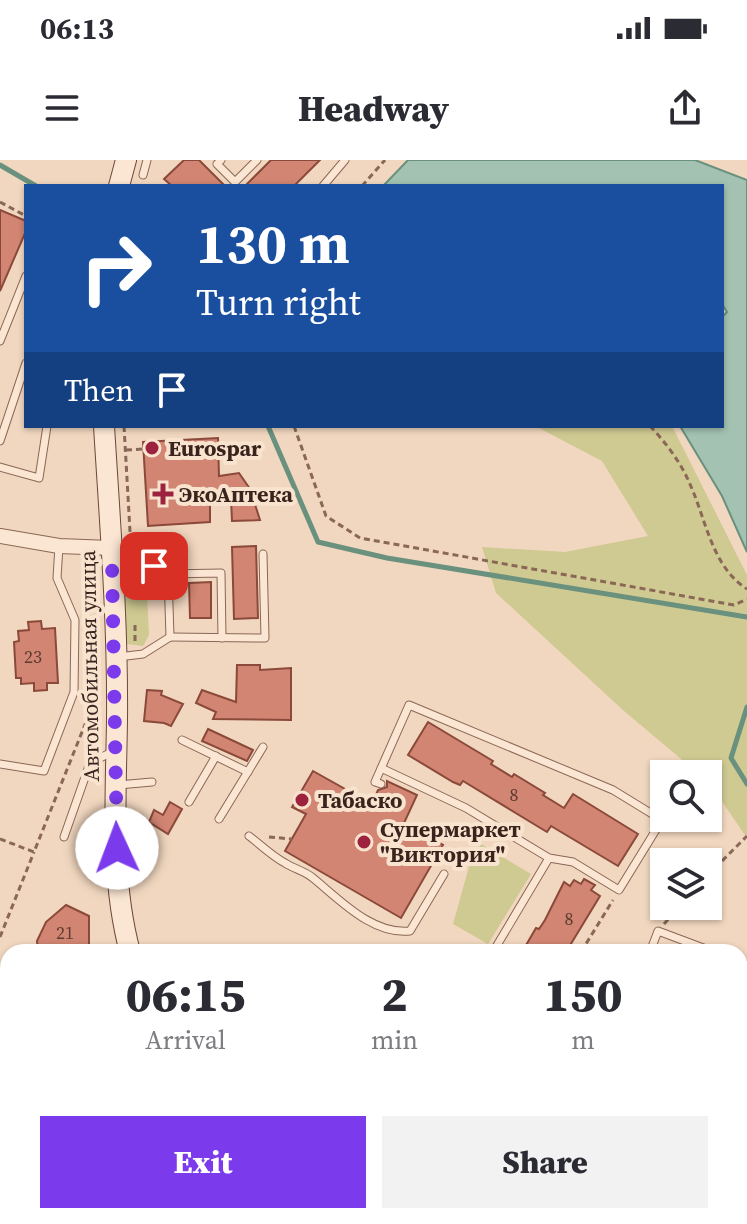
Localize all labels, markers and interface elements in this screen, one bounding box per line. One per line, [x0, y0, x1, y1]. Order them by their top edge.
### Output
text: 06:13 [40, 8, 114, 49]
text: Headway [298, 84, 449, 133]
icon: menu [40, 86, 84, 130]
icon: share [663, 86, 707, 130]
text: 130 m [196, 205, 350, 282]
icon: right [64, 216, 168, 320]
text: Turn right [196, 278, 361, 327]
icon: arrive [150, 368, 194, 412]
text: Then [64, 370, 134, 411]
place label: Eurospar [168, 433, 262, 463]
marker: Eurospar [143, 439, 161, 457]
place label: ЭкоАптека [179, 479, 293, 509]
marker: ЭкоАптека [154, 485, 172, 503]
pin [120, 532, 188, 600]
icon: arrive [132, 544, 176, 588]
street label: Автомобильная улица [72, 549, 106, 782]
house number: 23 [24, 644, 42, 669]
map controls [650, 760, 722, 920]
button: search [650, 760, 722, 832]
house number: 8 [510, 782, 519, 807]
place label: Табаско [318, 785, 402, 815]
marker: Табаско [293, 791, 311, 809]
position arrow [75, 806, 159, 890]
place label: Супермаркет "Виктория" [380, 814, 521, 869]
marker: Супермаркет "Виктория" [355, 833, 373, 851]
button: layers [650, 848, 722, 920]
house number: 8 [565, 906, 574, 931]
house number: 21 [56, 920, 74, 945]
text: 06:15 [125, 961, 246, 1027]
text: 2 [381, 961, 408, 1027]
text: 150 [543, 961, 623, 1027]
text: Arrival [145, 1022, 226, 1058]
text: min [371, 1022, 418, 1058]
text: m [571, 1022, 595, 1058]
button: Exit [40, 1116, 366, 1208]
button: Share [382, 1116, 708, 1208]

